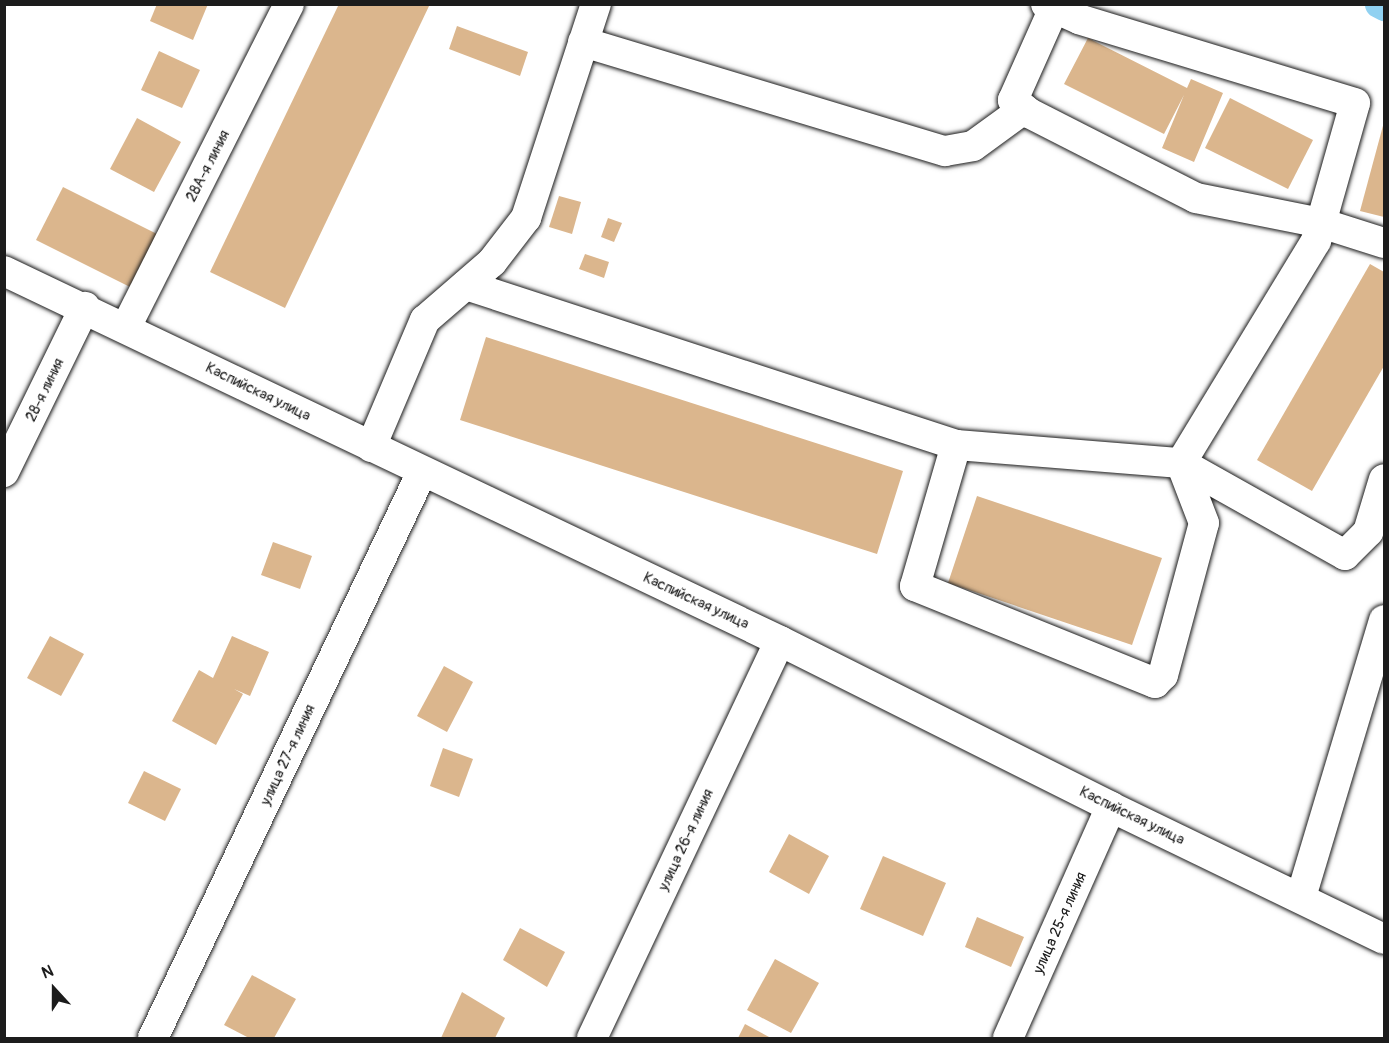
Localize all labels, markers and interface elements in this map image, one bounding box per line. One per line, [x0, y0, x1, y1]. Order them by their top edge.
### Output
street label: 28А-я линия [182, 127, 234, 205]
street label: 28-я линия [22, 355, 68, 425]
street label: Каспийская улица [202, 359, 314, 425]
street label: Каспийская улица [640, 569, 752, 633]
street label: улица 27-я линия [257, 702, 319, 808]
street label: Каспийская улица [1076, 783, 1188, 849]
street label: улица 26-я линия [655, 786, 717, 894]
street label: улица 25-я линия [1029, 869, 1091, 977]
north arrow [24, 959, 84, 1019]
text: N [39, 961, 56, 983]

